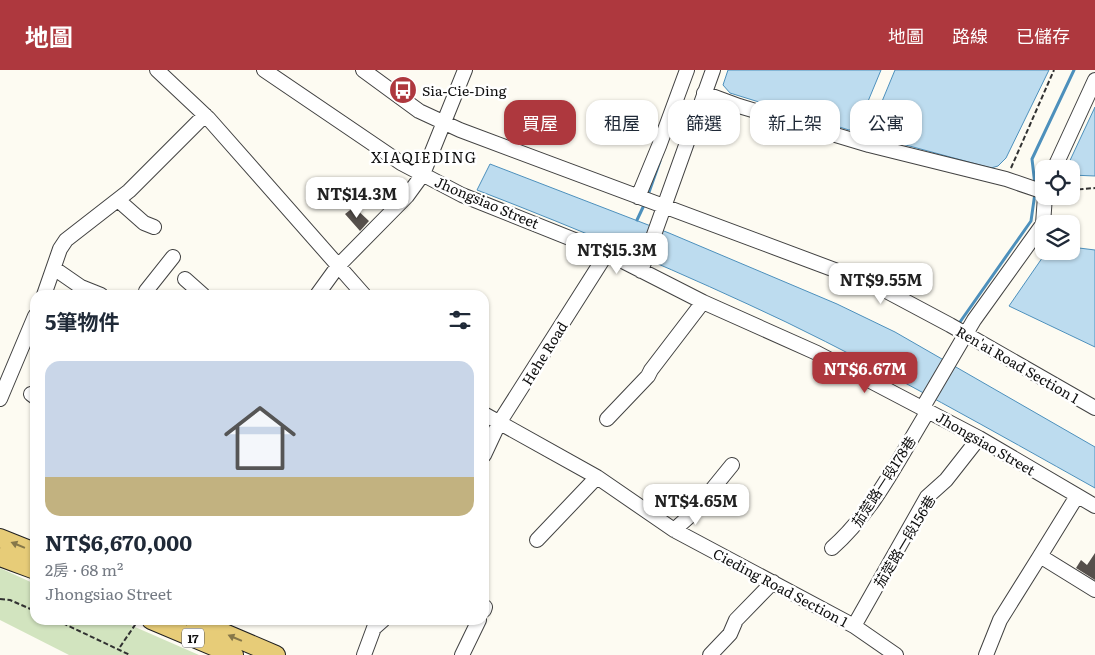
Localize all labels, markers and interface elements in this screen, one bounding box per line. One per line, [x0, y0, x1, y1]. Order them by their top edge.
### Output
text: 地圖 [25, 18, 73, 53]
text: 地圖 [888, 22, 924, 49]
text: 路線 [952, 22, 988, 49]
text: 已儲存 [1016, 22, 1070, 49]
bus stop icon: Sia-Cie-Ding [388, 75, 418, 105]
place label: Sia-Cie-Ding [422, 80, 507, 100]
chip: 買屋 [504, 100, 576, 145]
chip: 租屋 [586, 100, 658, 145]
chip: 篩選 [668, 100, 740, 145]
chip: 新上架 [750, 100, 840, 145]
chip: 公寓 [850, 100, 922, 145]
district label: XIAQIEDING [371, 145, 477, 168]
map controls [1035, 160, 1080, 260]
button: locate [1035, 160, 1080, 205]
street label: Jhongsiao Street [432, 171, 542, 233]
pin: NT$14.3M [305, 176, 409, 219]
text: NT$14.3M [317, 181, 397, 205]
button: layers [1035, 215, 1080, 260]
pin: NT$15.3M [565, 232, 669, 275]
text: NT$15.3M [577, 237, 657, 261]
pin: NT$9.55M [829, 262, 933, 305]
text: NT$9.55M [840, 267, 922, 291]
text: 5筆物件 [45, 305, 119, 336]
icon: filters [446, 306, 474, 334]
street label: Hehe Road [516, 317, 572, 389]
street label: Ren'ai Road Section 1 [953, 321, 1084, 408]
pin: NT$6.67M [813, 352, 917, 394]
text: NT$6.67M [823, 356, 907, 380]
icon: home [215, 393, 305, 483]
street label: Jhongsiao Street [933, 406, 1040, 480]
street label: 茄萣路一段178巷 [846, 432, 920, 530]
pin: NT$4.65M [644, 484, 748, 526]
text: NT$4.65M [654, 488, 738, 512]
street label: 茄萣路一段156巷 [869, 491, 939, 591]
text: NT$6,670,000 [45, 526, 192, 557]
one-way arrow [10, 541, 25, 549]
street label: Cieding Road Section 1 [710, 543, 852, 631]
text: 2房 · 68 m² [45, 557, 123, 581]
text: Jhongsiao Street [45, 581, 172, 605]
road number: 17 [182, 628, 204, 648]
one-way arrow [228, 633, 242, 641]

